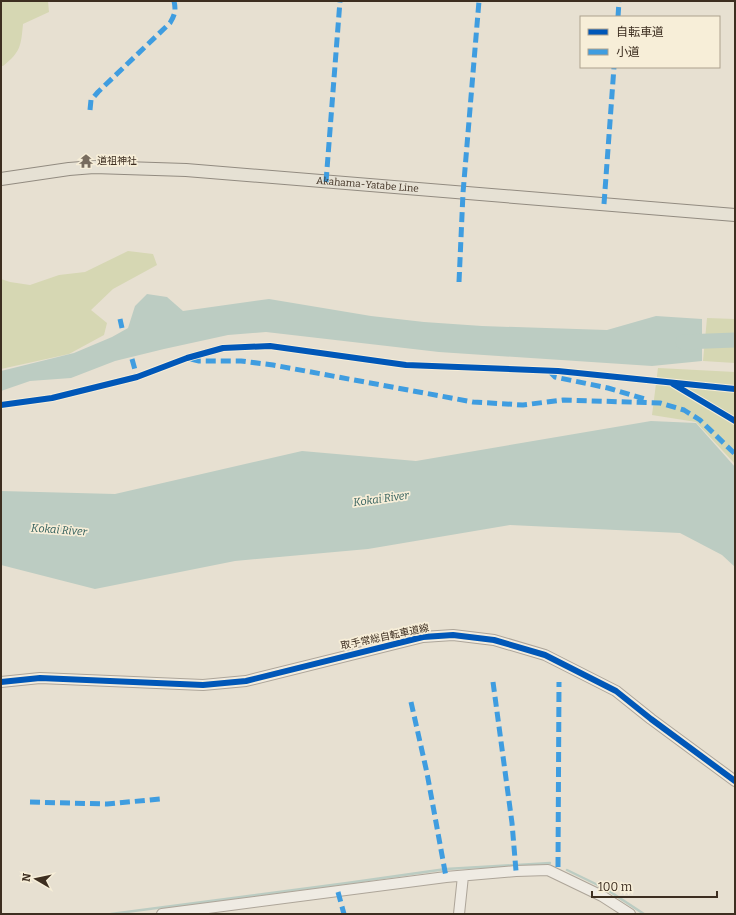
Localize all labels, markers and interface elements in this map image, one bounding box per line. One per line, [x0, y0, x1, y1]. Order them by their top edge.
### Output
legend [580, 16, 720, 68]
text: 自転車道 [616, 25, 664, 39]
text: 小道 [616, 45, 640, 59]
temple icon: 道祖神社 [78, 153, 94, 169]
place label: 道祖神社 [97, 155, 137, 167]
street label: Akahama-Yatabe Line [316, 175, 419, 195]
water label: Kokai River [352, 489, 410, 509]
water label: Kokai River [31, 522, 88, 538]
street label: 取手常総自転車道線 [340, 622, 430, 652]
north arrow [16, 859, 56, 899]
text: N [20, 872, 34, 883]
scale bar [592, 873, 717, 899]
text: 100 m [598, 880, 633, 894]

